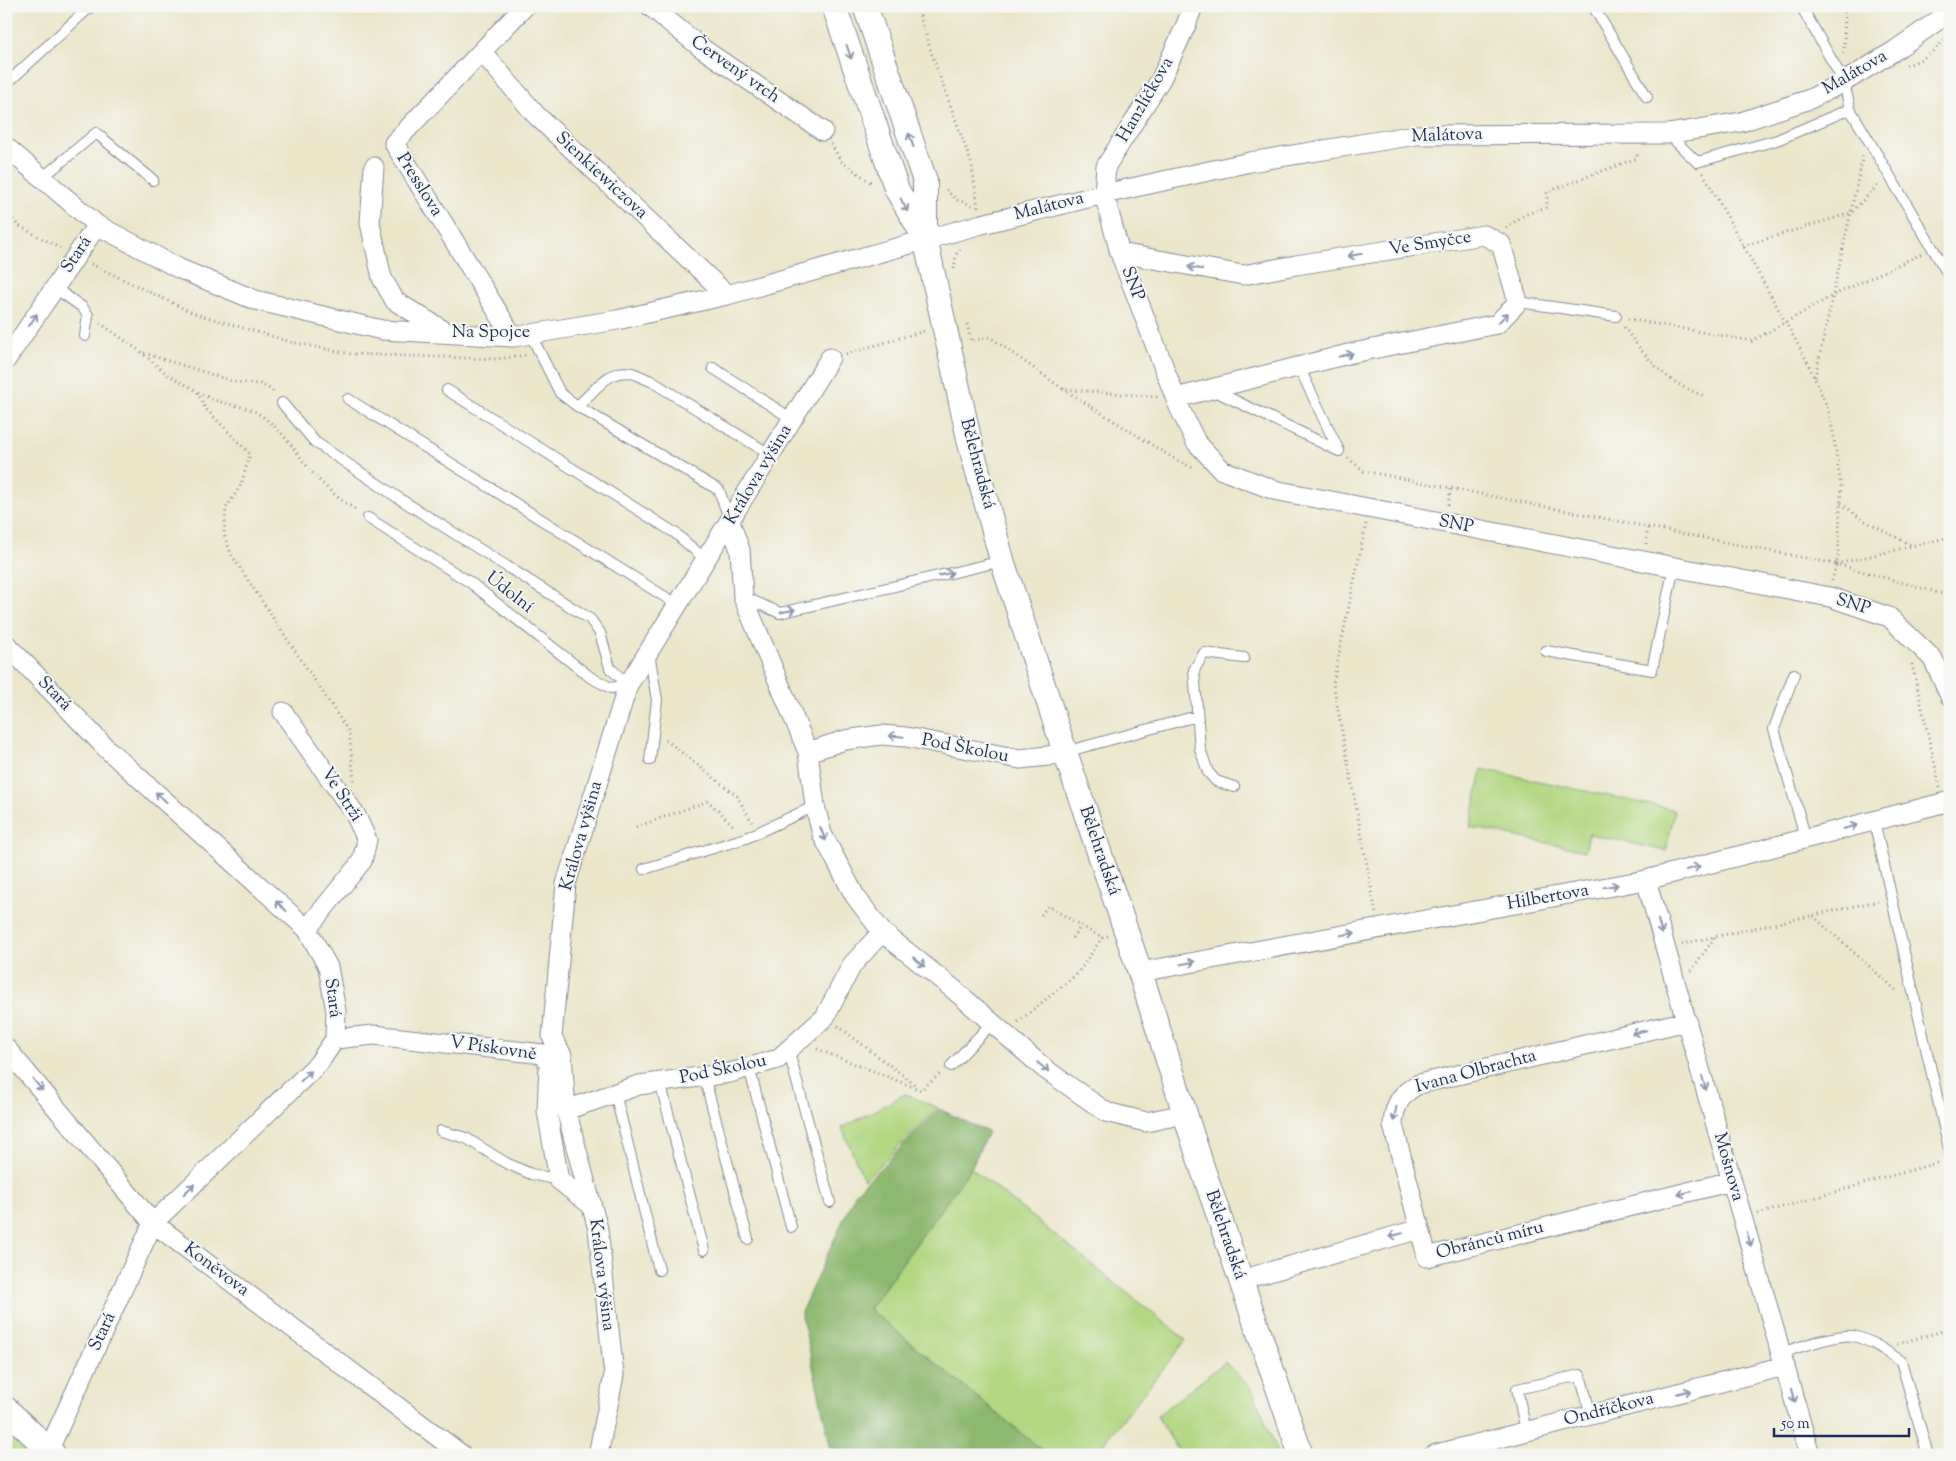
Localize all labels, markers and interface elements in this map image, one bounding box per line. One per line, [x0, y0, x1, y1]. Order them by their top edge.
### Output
street label: Červený vrch [685, 29, 786, 111]
one-way arrow [845, 44, 854, 60]
street label: Malátova [1818, 44, 1892, 102]
street label: Hanzlíčkova [1111, 53, 1181, 147]
street label: Malátova [1411, 122, 1483, 150]
street label: Sienkiewiczova [549, 126, 653, 226]
one-way arrow [906, 132, 915, 148]
street label: Presslova [389, 148, 449, 222]
street label: Malátova [1011, 186, 1087, 228]
one-way arrow [900, 197, 910, 212]
street label: Ve Smyčce [1387, 225, 1473, 263]
street label: Stará [55, 231, 99, 279]
one-way arrow [1347, 251, 1363, 261]
one-way arrow [1187, 262, 1203, 272]
street label: SNP [1114, 263, 1150, 305]
one-way arrow [1496, 312, 1509, 324]
one-way arrow [29, 313, 39, 327]
street label: Na Spojce [452, 320, 530, 346]
one-way arrow [1337, 350, 1353, 359]
street label: Bělehradská [952, 416, 1002, 512]
street label: Králova výšina [719, 420, 799, 530]
street label: SNP [1436, 509, 1476, 541]
street label: Údolní [479, 565, 539, 620]
one-way arrow [937, 569, 953, 578]
street label: SNP [1832, 587, 1874, 623]
one-way arrow [779, 606, 795, 616]
street label: Stará [31, 671, 77, 717]
street label: Pod Školou [919, 728, 1011, 770]
one-way arrow [889, 732, 905, 741]
street label: Ve Strži [314, 763, 368, 827]
street label: Králova výšina [554, 778, 610, 894]
one-way arrow [155, 791, 167, 803]
street label: Bělehradská [1072, 803, 1126, 899]
one-way arrow [1842, 822, 1858, 831]
one-way arrow [819, 826, 828, 841]
one-way arrow [1685, 863, 1701, 872]
street label: Hilbertova [1505, 878, 1591, 918]
one-way arrow [1603, 881, 1619, 891]
one-way arrow [275, 901, 288, 912]
one-way arrow [1655, 919, 1665, 935]
one-way arrow [1340, 928, 1356, 938]
one-way arrow [912, 956, 925, 967]
one-way arrow [1180, 957, 1196, 967]
street label: Stará [317, 977, 347, 1019]
one-way arrow [1631, 1028, 1647, 1037]
street label: V Pískovně [448, 1030, 538, 1068]
street label: Ivana Olbrachta [1413, 1043, 1539, 1101]
street label: Pod Školou [677, 1048, 769, 1092]
one-way arrow [1036, 1061, 1049, 1072]
one-way arrow [299, 1070, 312, 1082]
one-way arrow [1700, 1075, 1710, 1091]
one-way arrow [32, 1078, 43, 1091]
one-way arrow [1389, 1106, 1399, 1122]
street label: Mošnova [1706, 1129, 1750, 1205]
one-way arrow [182, 1183, 195, 1195]
street label: Bělehradská [1198, 1187, 1252, 1283]
one-way arrow [1677, 1189, 1693, 1198]
street label: Obránců míru [1433, 1215, 1547, 1267]
street label: Králova výšina [581, 1217, 621, 1333]
one-way arrow [1388, 1231, 1404, 1241]
one-way arrow [1744, 1231, 1754, 1247]
street label: Koněvova [178, 1237, 254, 1303]
street label: Stará [83, 1308, 123, 1356]
street label: Ondříčkova [1561, 1386, 1657, 1434]
one-way arrow [1675, 1386, 1691, 1396]
one-way arrow [1789, 1387, 1799, 1403]
scale bar [1774, 1406, 1908, 1438]
text: 50 m [1780, 1414, 1810, 1435]

